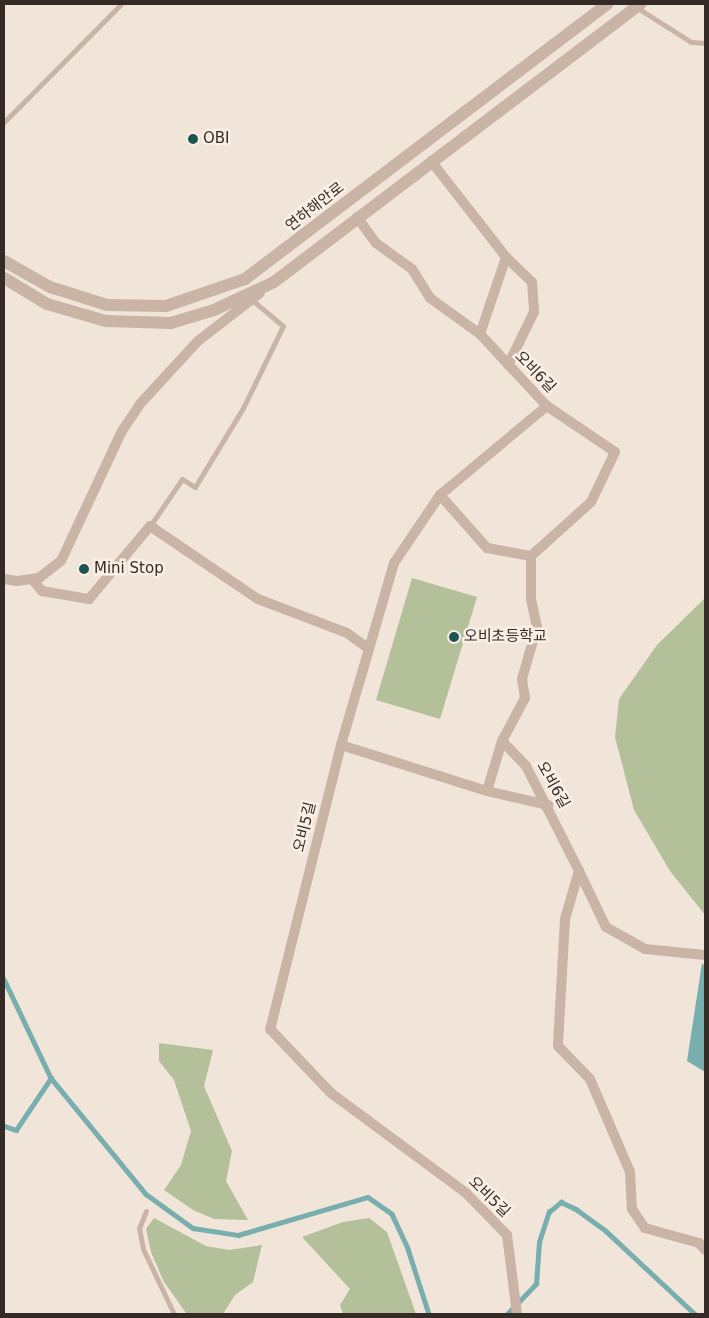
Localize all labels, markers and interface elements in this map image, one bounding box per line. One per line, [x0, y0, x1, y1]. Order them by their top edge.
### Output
place label: OBI [203, 130, 230, 148]
marker: OBI [187, 133, 199, 145]
street label: 연하해안로 [282, 179, 348, 235]
street label: 오비6길 [511, 347, 559, 397]
place label: Mini Stop [94, 560, 164, 578]
marker: Mini Stop [78, 563, 90, 575]
place label: 오비초등학교 [464, 628, 547, 646]
marker: 오비초등학교 [448, 631, 460, 643]
street label: 오비6길 [533, 758, 573, 812]
street label: 오비5길 [290, 800, 320, 854]
street label: 오비5길 [464, 1173, 514, 1221]

